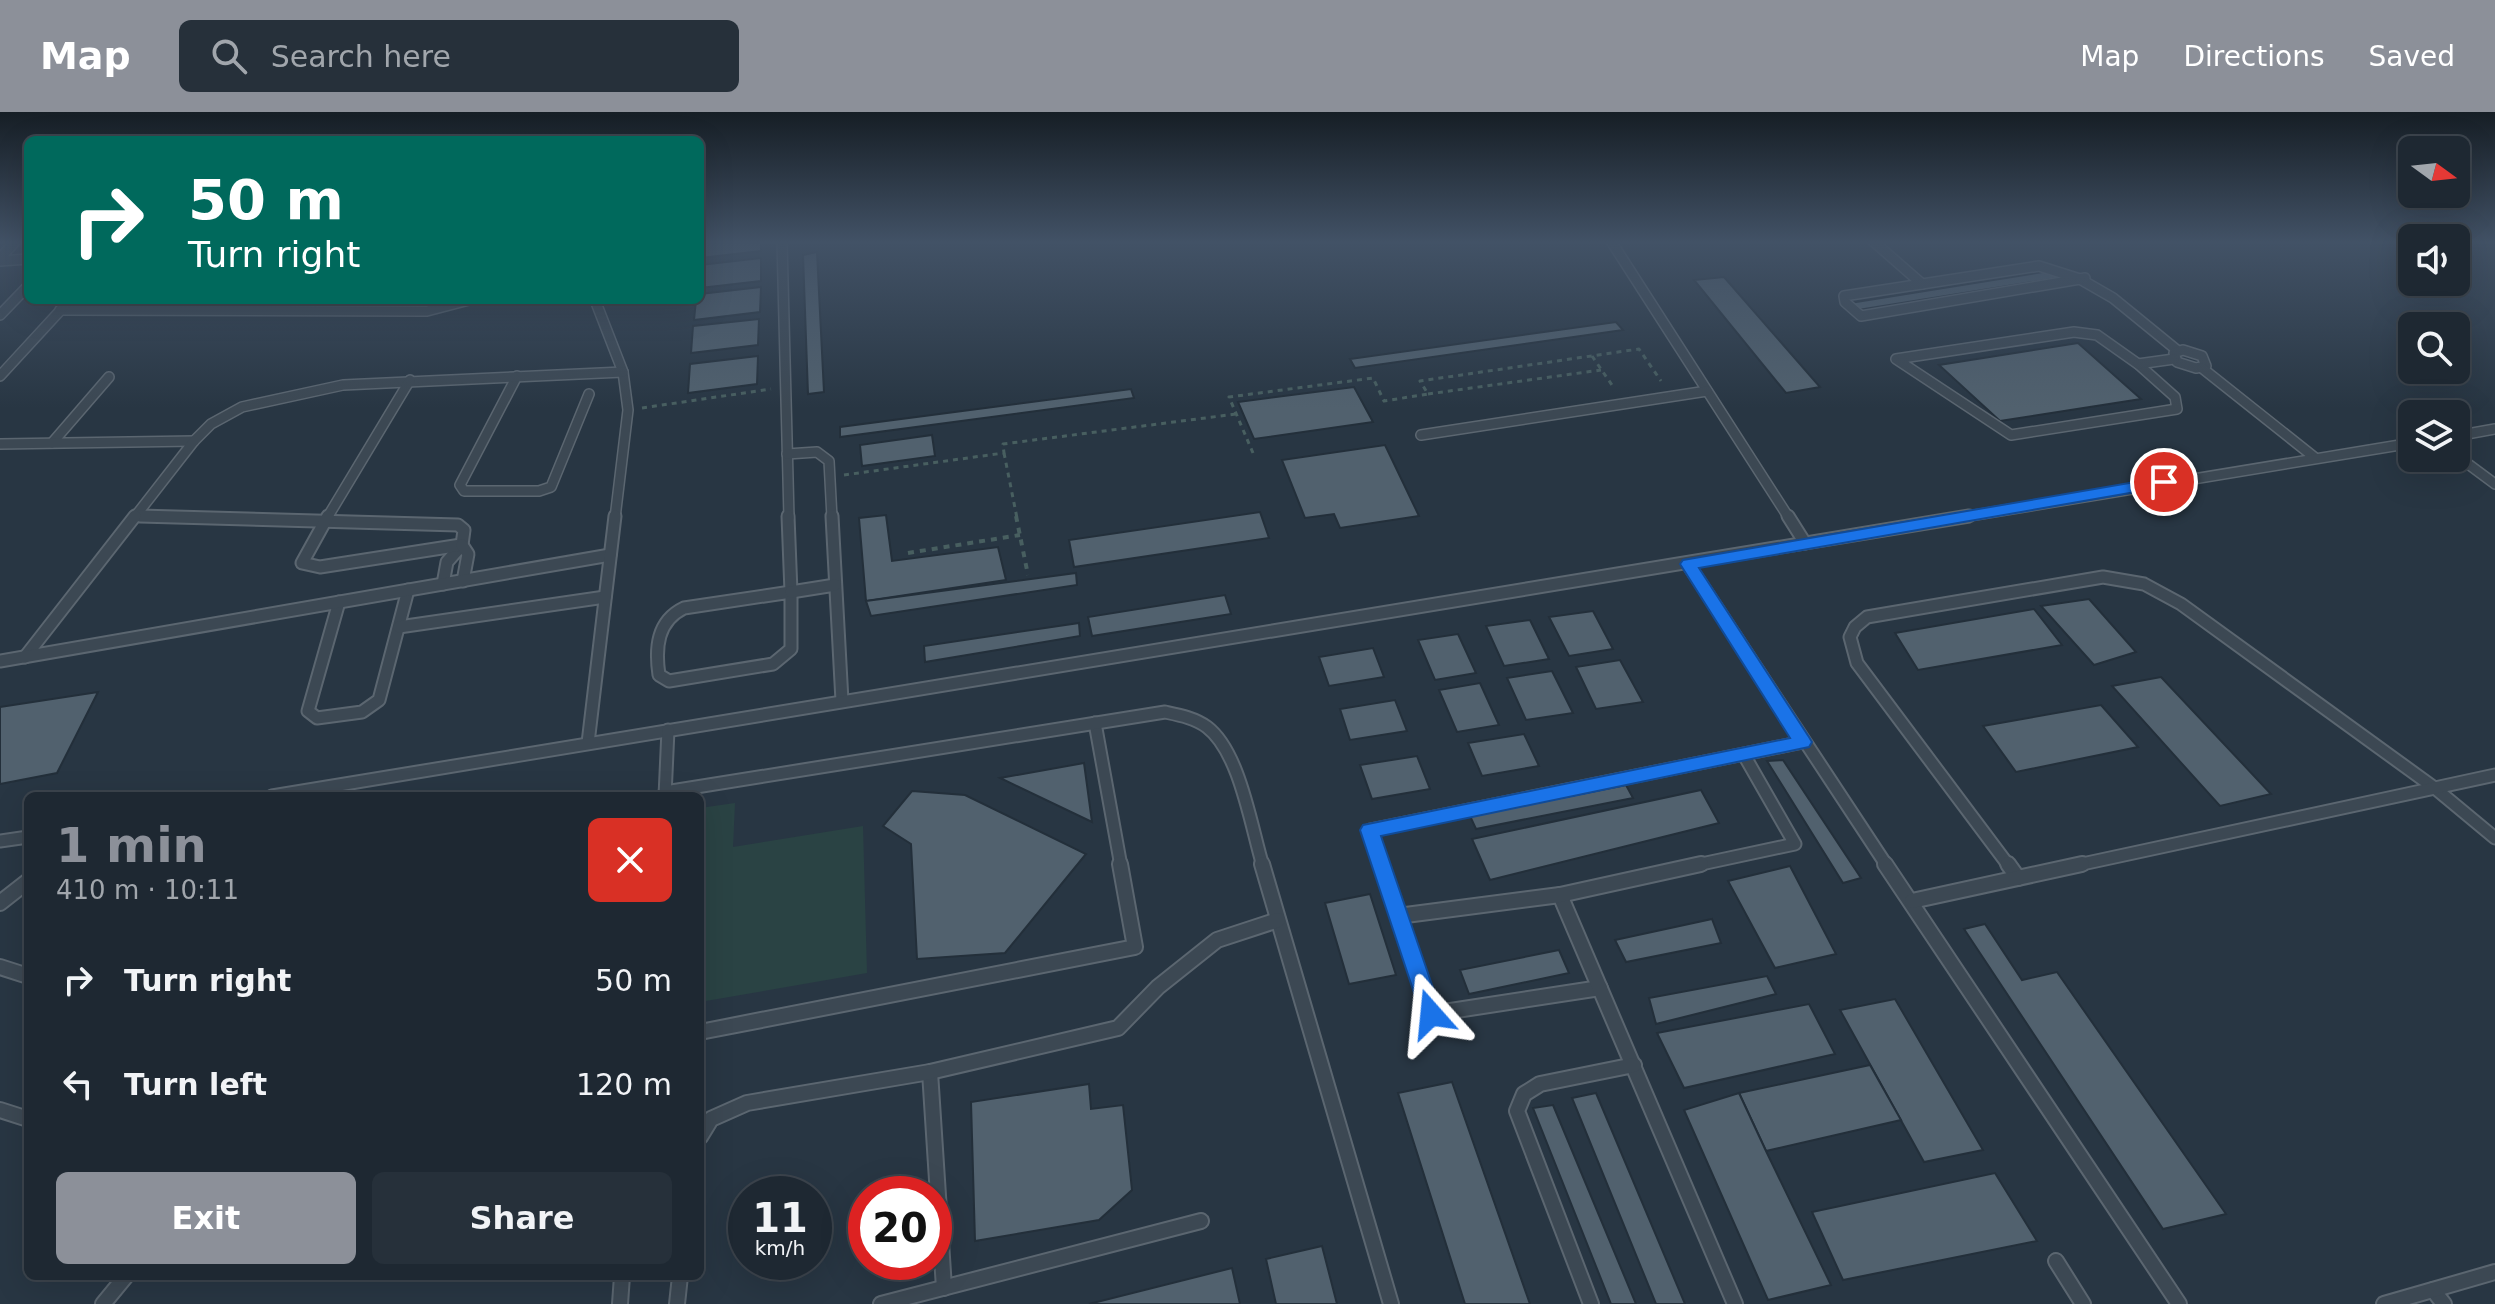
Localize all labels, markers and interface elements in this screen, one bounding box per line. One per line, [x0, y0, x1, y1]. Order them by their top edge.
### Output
search box [179, 20, 739, 92]
text: Map [40, 34, 131, 78]
icon: search [207, 34, 251, 78]
text: Search here [271, 39, 451, 74]
text: Map [2080, 40, 2139, 73]
text: Directions [2183, 40, 2324, 73]
text: Saved [2368, 40, 2455, 73]
north arrow [2398, 136, 2470, 208]
map controls [2398, 136, 2470, 472]
text: 50 m [188, 167, 344, 232]
icon: right [56, 168, 160, 272]
button: sound [2398, 224, 2470, 296]
text: Turn right [188, 234, 360, 275]
button: search [2398, 312, 2470, 384]
button: layers [2398, 400, 2470, 472]
pin [2130, 448, 2198, 516]
icon: arrive [2142, 460, 2186, 504]
text: 1 min [56, 817, 207, 873]
button: close [588, 818, 672, 902]
text: 410 m · 10:11 [56, 875, 239, 905]
icon: right [56, 958, 100, 1002]
text: Turn right [124, 963, 291, 998]
text: 50 m [595, 963, 672, 998]
position arrow [1389, 972, 1473, 1056]
icon: left [56, 1062, 100, 1106]
text: Turn left [124, 1067, 267, 1102]
text: 120 m [576, 1067, 672, 1102]
button: Exit [56, 1172, 356, 1264]
button: Share [372, 1172, 672, 1264]
speed limit sign: 20 [848, 1176, 952, 1280]
text: 11 [752, 1195, 808, 1241]
text: km/h [755, 1236, 805, 1260]

